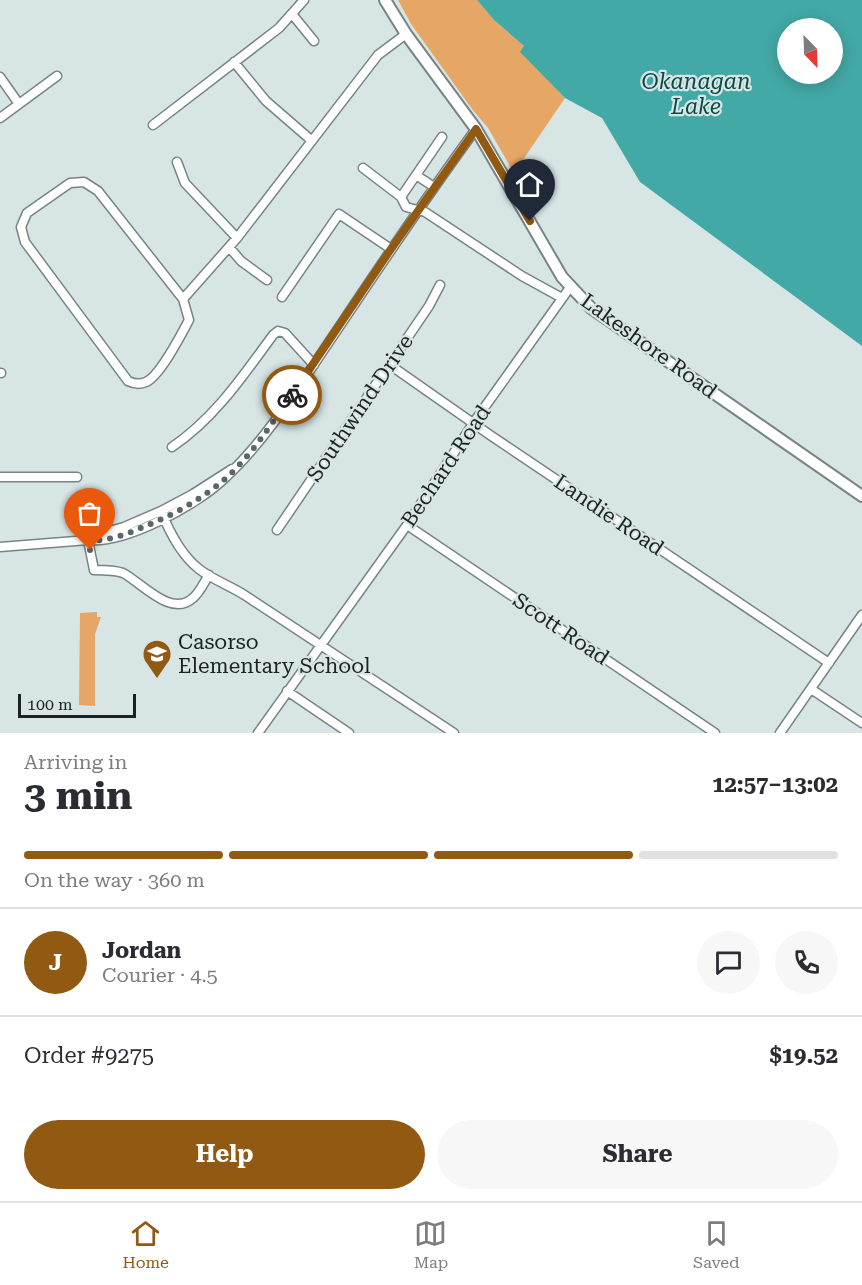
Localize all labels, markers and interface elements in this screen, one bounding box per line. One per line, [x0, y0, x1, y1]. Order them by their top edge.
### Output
north arrow [777, 18, 843, 84]
map controls [777, 18, 843, 84]
water label: Okanagan Lake [641, 69, 751, 119]
pin [504, 159, 555, 221]
icon: home [513, 168, 546, 201]
street label: Lakeshore Road [576, 289, 722, 404]
street label: Southwind Drive [302, 330, 418, 486]
courier [262, 365, 322, 425]
icon: bike [276, 379, 309, 412]
street label: Bechard Road [397, 400, 496, 531]
street label: Landie Road [550, 470, 669, 561]
pin [64, 488, 115, 550]
icon: bag [73, 497, 106, 530]
street label: Scott Road [508, 588, 614, 670]
place label: Casorso Elementary School [178, 630, 371, 678]
school or university icon: Casorso Elementary School [141, 638, 173, 680]
scale bar [18, 691, 136, 718]
text: 100 m [27, 695, 73, 714]
text: Arriving in [24, 750, 127, 774]
text: 12:57–13:02 [712, 772, 838, 797]
text: 3 min [24, 773, 132, 819]
text: On the way · 360 m [24, 868, 205, 892]
button: chat [697, 931, 760, 994]
button: phone [775, 931, 838, 994]
text: Jordan [102, 938, 181, 963]
text: J [49, 950, 62, 975]
text: Courier · 4.5 [102, 963, 218, 987]
text: Order #9275 [24, 1043, 154, 1068]
text: $19.52 [769, 1043, 838, 1068]
button: Help [24, 1120, 425, 1189]
button: Share [437, 1120, 838, 1189]
tab: Home [123, 1217, 169, 1272]
tab: Map [414, 1217, 448, 1272]
tab: Saved [693, 1217, 740, 1272]

